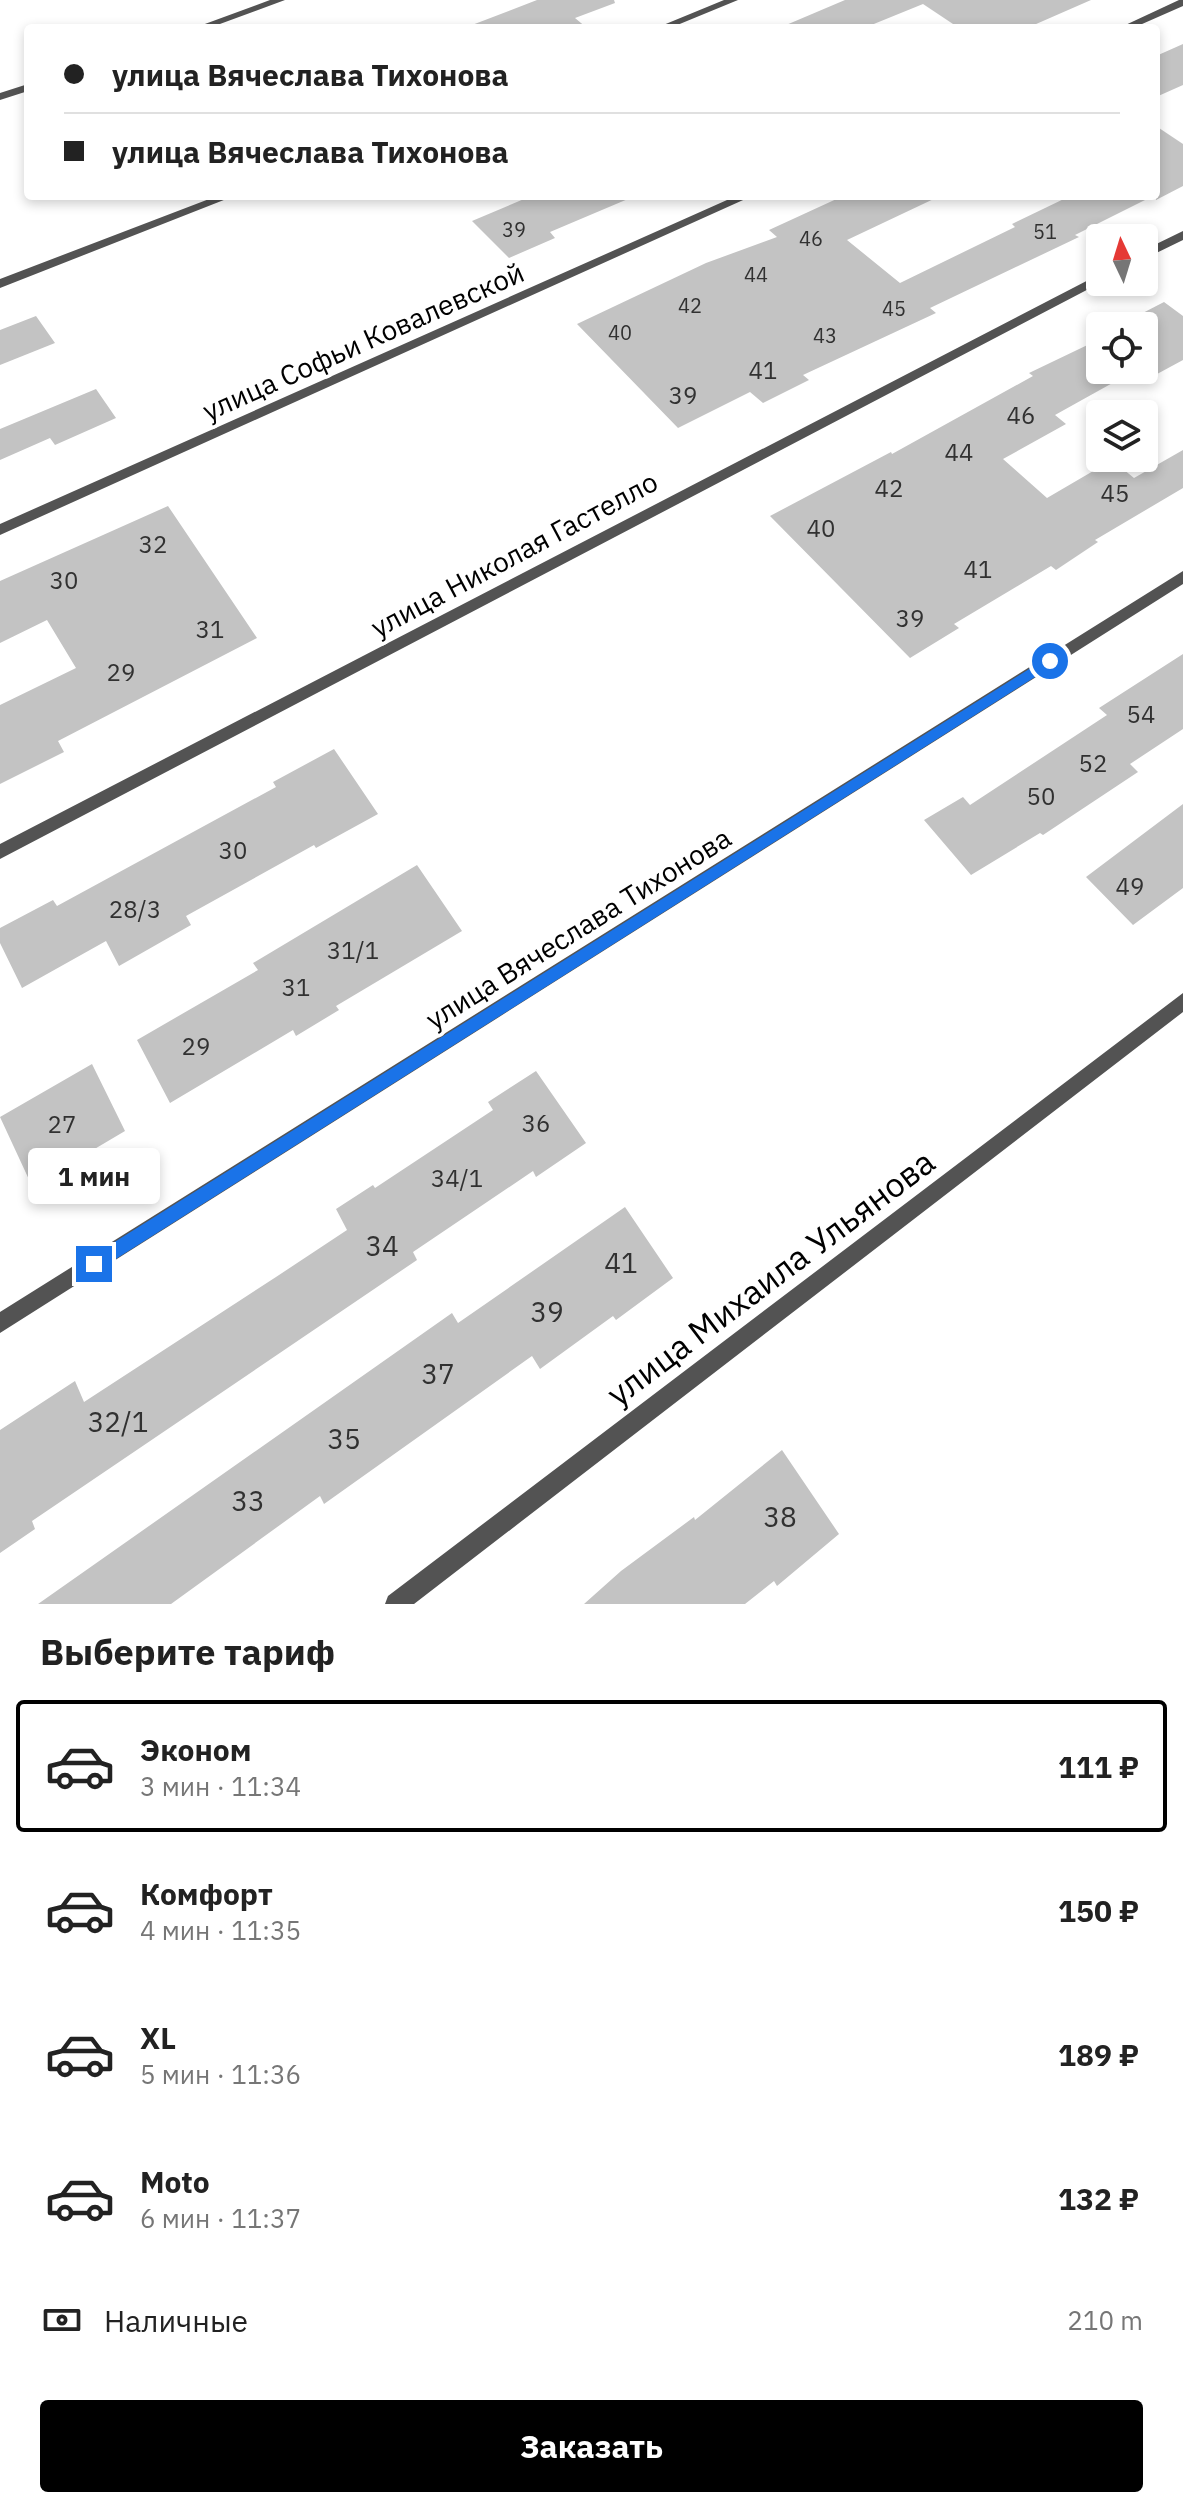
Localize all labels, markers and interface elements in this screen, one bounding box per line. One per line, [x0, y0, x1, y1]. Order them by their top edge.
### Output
text: улица Вячеслава Тихонова [112, 55, 509, 94]
text: улица Вячеслава Тихонова [112, 132, 509, 171]
house number: 39 [502, 216, 526, 243]
house number: 51 [1033, 218, 1057, 245]
north arrow [1086, 224, 1158, 296]
map controls [1086, 224, 1158, 472]
house number: 46 [799, 225, 823, 252]
street label: улица Софьи Ковалевской [196, 253, 530, 429]
house number: 44 [744, 261, 768, 288]
house number: 42 [678, 292, 702, 319]
house number: 45 [882, 295, 906, 322]
button: locate [1086, 312, 1158, 384]
house number: 40 [608, 319, 632, 346]
house number: 43 [813, 322, 837, 349]
house number: 41 [749, 354, 777, 386]
house number: 39 [669, 379, 697, 411]
house number: 46 [1007, 399, 1035, 431]
button: layers [1086, 400, 1158, 472]
house number: 44 [945, 436, 973, 468]
street label: улица Николая Гастелло [364, 463, 664, 645]
house number: 42 [875, 472, 903, 504]
house number: 45 [1101, 477, 1129, 509]
house number: 40 [807, 512, 835, 544]
house number: 32 [139, 528, 167, 560]
house number: 41 [964, 553, 992, 585]
house number: 30 [50, 564, 78, 596]
house number: 39 [896, 602, 924, 634]
house number: 31 [196, 613, 224, 645]
route start [1032, 643, 1068, 679]
house number: 29 [107, 656, 135, 688]
house number: 54 [1127, 698, 1155, 730]
house number: 52 [1079, 747, 1107, 779]
house number: 50 [1027, 780, 1055, 812]
street label: улица Вячеслава Тихонова [418, 819, 738, 1037]
house number: 30 [219, 834, 247, 866]
house number: 49 [1116, 870, 1144, 902]
house number: 28/3 [109, 893, 161, 925]
house number: 31/1 [327, 934, 379, 966]
house number: 31 [282, 971, 310, 1003]
house number: 29 [182, 1030, 210, 1062]
house number: 36 [522, 1107, 550, 1139]
house number: 27 [48, 1108, 76, 1140]
street label: улица Михаила Ульянова [597, 1139, 943, 1415]
callout: 1 мин [28, 1148, 160, 1204]
text: 1 мин [58, 1159, 130, 1193]
house number: 34/1 [431, 1162, 483, 1194]
house number: 34 [365, 1227, 399, 1264]
house number: 41 [604, 1244, 638, 1281]
route end [76, 1246, 112, 1282]
house number: 39 [530, 1293, 564, 1330]
house number: 37 [421, 1355, 455, 1392]
house number: 32/1 [87, 1403, 149, 1440]
house number: 35 [327, 1420, 361, 1457]
house number: 33 [231, 1482, 265, 1519]
house number: 38 [763, 1498, 797, 1535]
text: Выберите тариф [40, 1628, 335, 1675]
icon: car [44, 1730, 116, 1802]
text: Эконом [140, 1730, 251, 1769]
text: 111 ₽ [1058, 1747, 1139, 1786]
text: 3 мин · 11:34 [140, 1769, 301, 1803]
icon: car [44, 1874, 116, 1946]
text: Комфорт [140, 1874, 273, 1913]
text: 150 ₽ [1058, 1891, 1139, 1930]
text: 4 мин · 11:35 [140, 1913, 301, 1947]
icon: car [44, 2018, 116, 2090]
text: XL [140, 2018, 176, 2057]
text: 189 ₽ [1058, 2035, 1139, 2074]
text: 5 мин · 11:36 [140, 2057, 301, 2091]
icon: car [44, 2162, 116, 2234]
text: Moto [140, 2162, 210, 2201]
text: 132 ₽ [1058, 2179, 1139, 2218]
text: 6 мин · 11:37 [140, 2201, 301, 2235]
icon: cash [40, 2298, 84, 2342]
text: Наличные [104, 2301, 248, 2340]
text: 210 m [1067, 2303, 1143, 2337]
button: Заказать [40, 2400, 1143, 2492]

